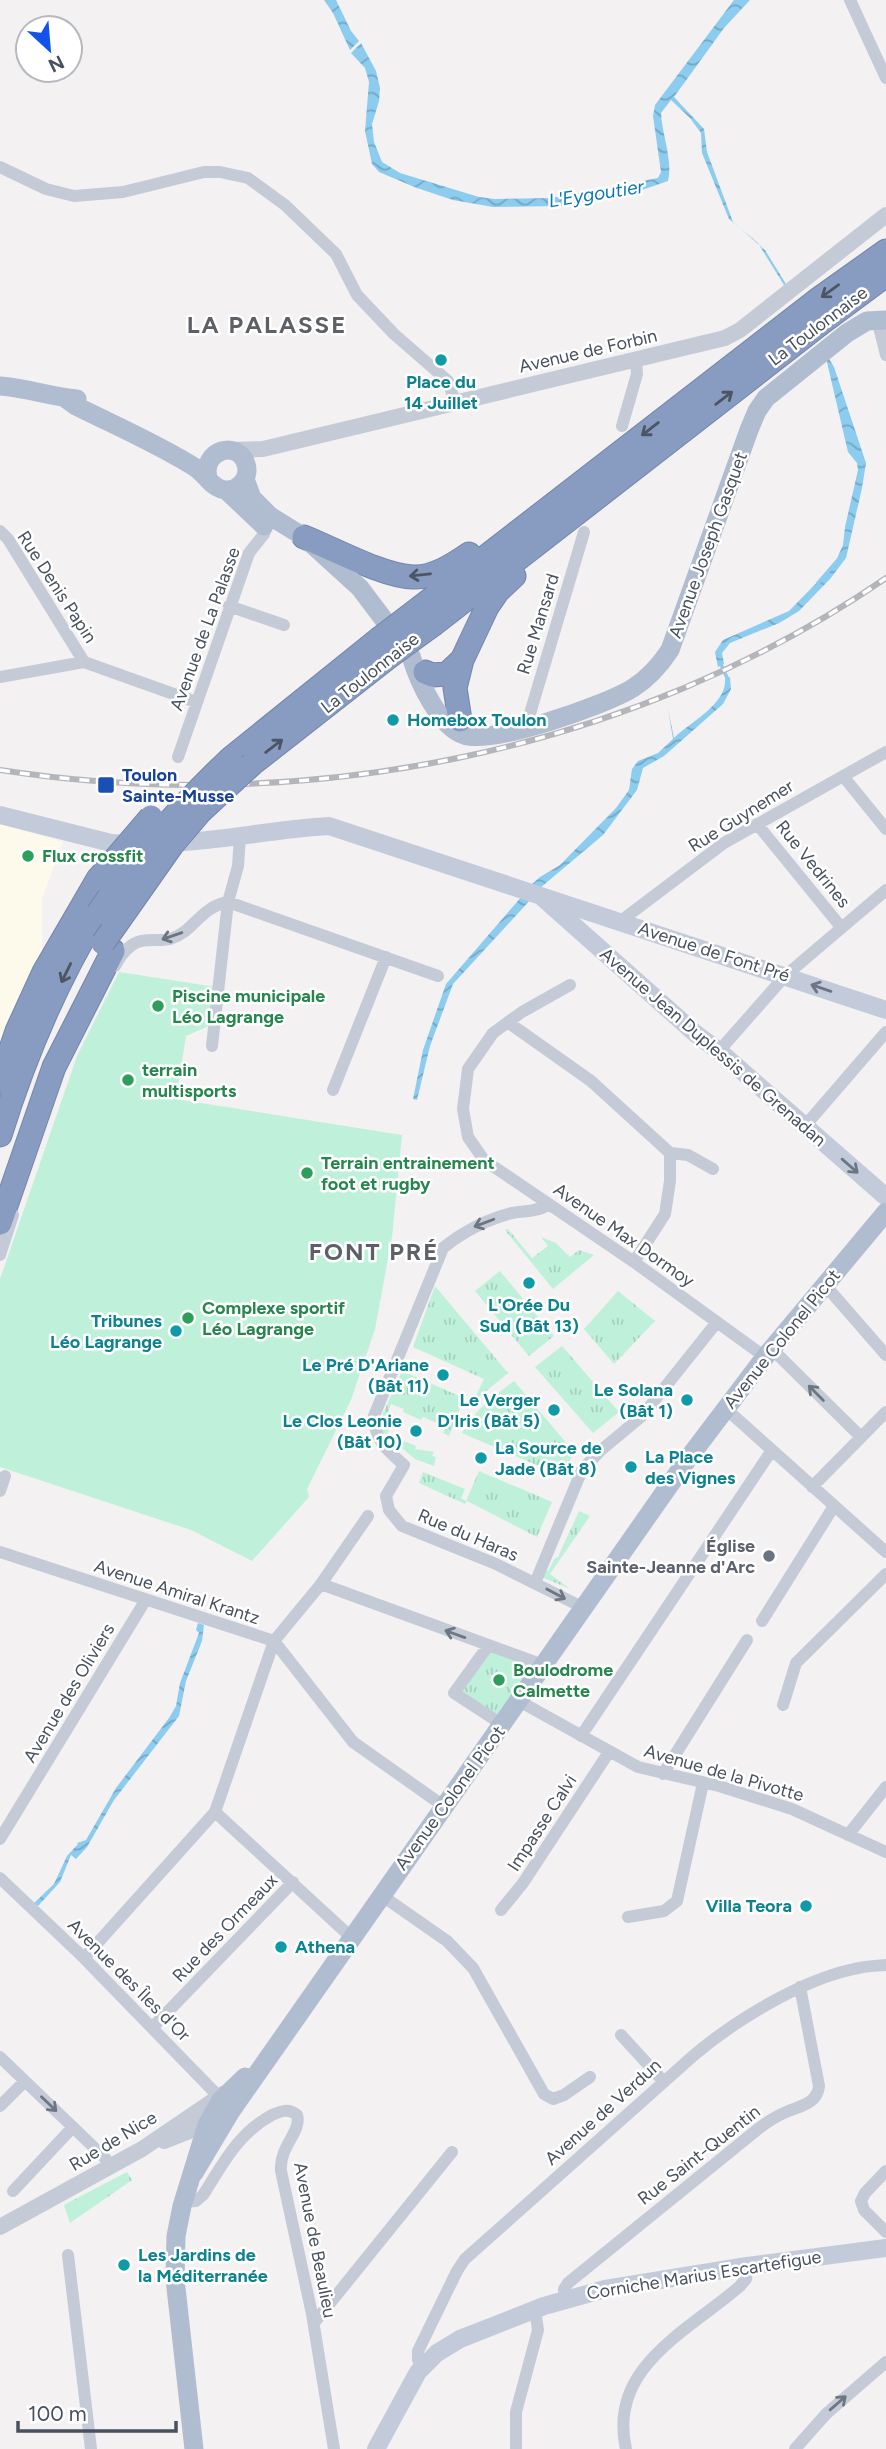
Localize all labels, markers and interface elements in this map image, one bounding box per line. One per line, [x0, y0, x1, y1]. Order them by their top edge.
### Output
north arrow [14, 14, 84, 84]
text: N [45, 50, 68, 77]
water label: L'Eygoutier [547, 175, 646, 212]
street label: La Toulonnaise [764, 281, 872, 370]
one-way arrow [821, 283, 840, 298]
district label: LA PALASSE [187, 310, 347, 339]
street label: Avenue de Forbin [517, 324, 659, 378]
marker: Place du 14 Juillet [433, 352, 449, 368]
place label: Place du 14 Juillet [404, 371, 478, 414]
one-way arrow [715, 391, 733, 406]
one-way arrow [641, 422, 660, 437]
street label: Avenue Joseph Gasquet [664, 449, 752, 641]
street label: Rue Denis Papin [13, 527, 101, 647]
street label: Avenue de La Palasse [165, 544, 245, 714]
one-way arrow [409, 569, 432, 582]
street label: Rue Mansard [512, 571, 564, 677]
street label: La Toulonnaise [317, 628, 424, 718]
place label: Homebox Toulon [407, 709, 547, 731]
marker: Homebox Toulon [385, 712, 401, 728]
one-way arrow [265, 739, 283, 754]
place label: Toulon Sainte-Musse [122, 764, 234, 807]
marker: Toulon Sainte-Musse [96, 775, 116, 795]
street label: Rue Guynemer [684, 775, 798, 857]
street label: Rue Vedrines [771, 816, 855, 912]
place label: Flux crossfit [42, 845, 143, 867]
marker: Flux crossfit [20, 848, 36, 864]
street label: Avenue de Font Pré [636, 917, 793, 987]
one-way arrow [162, 931, 183, 943]
street label: Avenue Jean Duplessis de Grenadan [596, 943, 830, 1151]
one-way arrow [58, 962, 72, 983]
one-way arrow [811, 981, 833, 993]
place label: Piscine municipale Léo Lagrange [172, 985, 325, 1028]
marker: Piscine municipale Léo Lagrange [150, 998, 166, 1014]
place label: terrain multisports [142, 1059, 237, 1102]
marker: terrain multisports [120, 1072, 136, 1088]
place label: Terrain entrainement foot et rugby [321, 1152, 495, 1195]
one-way arrow [841, 1158, 859, 1174]
marker: Terrain entrainement foot et rugby [299, 1165, 315, 1181]
street label: Avenue Max Dormoy [549, 1178, 699, 1292]
one-way arrow [473, 1217, 495, 1230]
district label: FONT PRÉ [309, 1237, 439, 1266]
street label: Avenue Colonel Picot [719, 1265, 845, 1413]
marker: L'Orée Du Sud (Bât 13) [521, 1275, 537, 1291]
place label: L'Orée Du Sud (Bât 13) [479, 1294, 579, 1337]
place label: Complexe sportif Léo Lagrange [202, 1297, 346, 1340]
place label: Tribunes Léo Lagrange [50, 1310, 163, 1353]
marker: Complexe sportif Léo Lagrange [180, 1310, 196, 1326]
marker: Tribunes Léo Lagrange [168, 1323, 184, 1339]
place label: Le Pré D'Ariane (Bât 11) [302, 1354, 429, 1397]
marker: Le Pré D'Ariane (Bât 11) [435, 1367, 451, 1383]
place label: Le Solana (Bât 1) [594, 1379, 673, 1422]
one-way arrow [808, 1385, 825, 1402]
place label: Le Verger D'Iris (Bât 5) [437, 1389, 540, 1432]
marker: Le Solana (Bât 1) [679, 1392, 695, 1408]
marker: Le Verger D'Iris (Bât 5) [546, 1402, 562, 1418]
place label: Le Clos Leonie (Bât 10) [282, 1410, 402, 1453]
marker: Le Clos Leonie (Bât 10) [408, 1423, 424, 1439]
place label: La Source de Jade (Bât 8) [495, 1437, 602, 1480]
place label: La Place des Vignes [645, 1446, 736, 1489]
marker: La Source de Jade (Bât 8) [473, 1450, 489, 1466]
marker: La Place des Vignes [623, 1459, 639, 1475]
street label: Rue du Haras [414, 1504, 522, 1566]
place label: Église Sainte-Jeanne d'Arc [586, 1535, 755, 1578]
marker: Église Sainte-Jeanne d'Arc [761, 1548, 777, 1564]
street label: Avenue Amiral Krantz [92, 1555, 263, 1629]
one-way arrow [545, 1588, 566, 1601]
street label: Avenue des Oliviers [19, 1619, 119, 1767]
one-way arrow [445, 1627, 467, 1639]
place label: Boulodrome Calmette [513, 1659, 613, 1702]
marker: Boulodrome Calmette [491, 1672, 507, 1688]
street label: Avenue Colonel Picot [390, 1721, 510, 1874]
street label: Avenue de la Pivotte [642, 1740, 807, 1806]
street label: Impasse Calvi [503, 1771, 581, 1875]
street label: Rue des Ormeaux [168, 1869, 282, 1987]
place label: Villa Teora [705, 1895, 792, 1917]
marker: Villa Teora [798, 1898, 814, 1914]
street label: Avenue des Îles d'Or [63, 1914, 195, 2046]
place label: Athena [295, 1936, 355, 1958]
marker: Athena [273, 1939, 289, 1955]
street label: Avenue de Verdun [540, 2054, 666, 2170]
one-way arrow [40, 2096, 57, 2113]
street label: Rue Saint-Quentin [633, 2100, 765, 2210]
street label: Rue de Nice [65, 2106, 161, 2176]
street label: Avenue de Beaulieu [289, 2160, 341, 2320]
place label: Les Jardins de la Méditerranée [138, 2244, 268, 2287]
street label: Corniche Marius Escartefigue [585, 2246, 823, 2304]
marker: Les Jardins de la Méditerranée [116, 2257, 132, 2273]
scale bar [18, 2390, 175, 2434]
one-way arrow [829, 2396, 847, 2412]
text: 100 m [28, 2401, 87, 2426]

